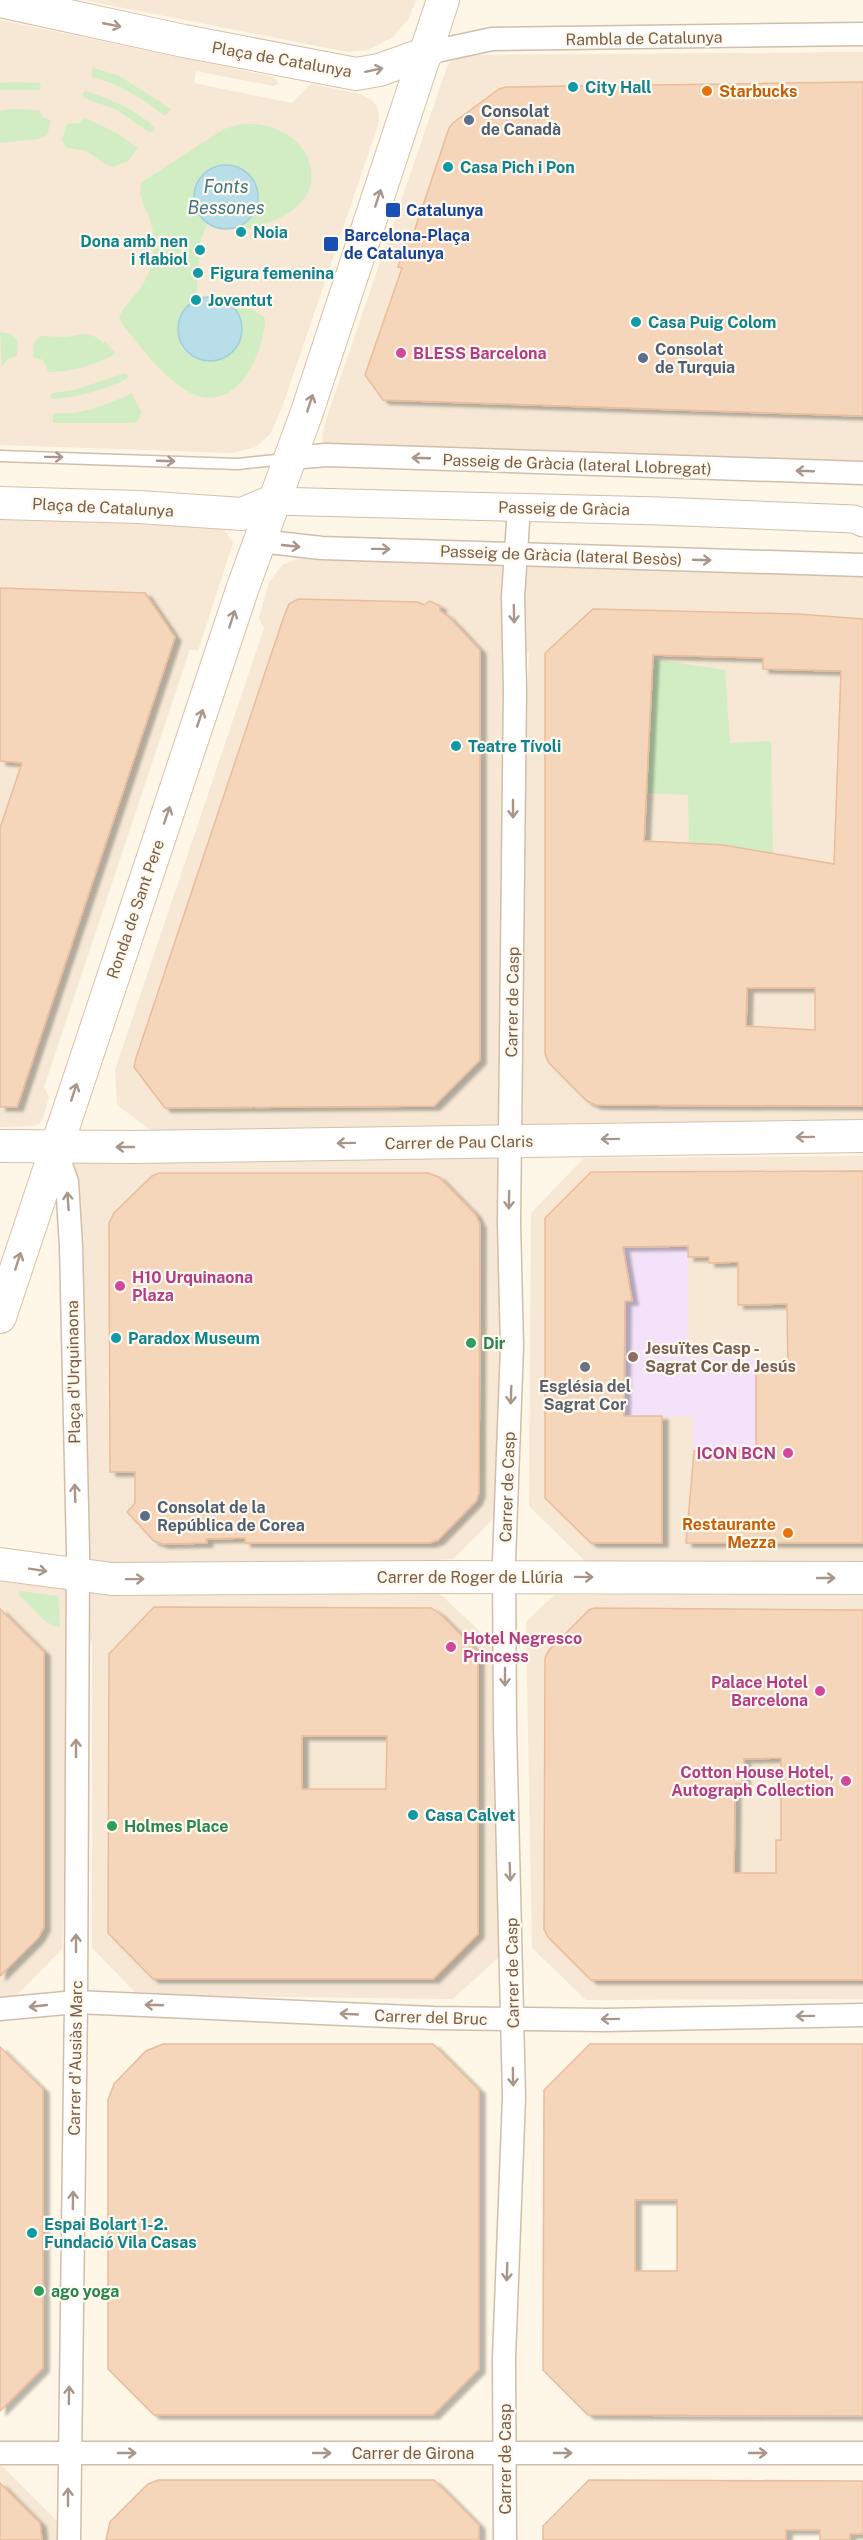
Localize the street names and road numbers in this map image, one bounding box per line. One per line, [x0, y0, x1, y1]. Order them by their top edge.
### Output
street label: Rambla de Catalunya [565, 28, 723, 49]
street label: Plaça de Catalunya [210, 38, 353, 81]
street label: Passeig de Gràcia (lateral Llobregat) [442, 450, 712, 479]
street label: Plaça de Catalunya [32, 494, 174, 521]
street label: Passeig de Gràcia [498, 498, 630, 519]
street label: Passeig de Gràcia (lateral Besòs) [440, 542, 682, 569]
street label: Ronda de Sant Pere [103, 837, 168, 981]
street label: Carrer de Casp [502, 946, 523, 1058]
street label: Carrer de Pau Claris [385, 1132, 533, 1153]
street label: Plaça d'Urquinaona [63, 1300, 84, 1444]
street label: Carrer de Casp [496, 1431, 519, 1543]
street label: Carrer de Roger de Llúria [377, 1568, 563, 1587]
street label: Carrer de Casp [502, 1917, 523, 2029]
street label: Carrer d'Ausiàs Marc [65, 1980, 86, 2136]
street label: Carrer del Bruc [374, 2006, 488, 2029]
street label: Carrer de Casp [496, 2404, 515, 2514]
street label: Carrer de Girona [352, 2444, 474, 2463]

